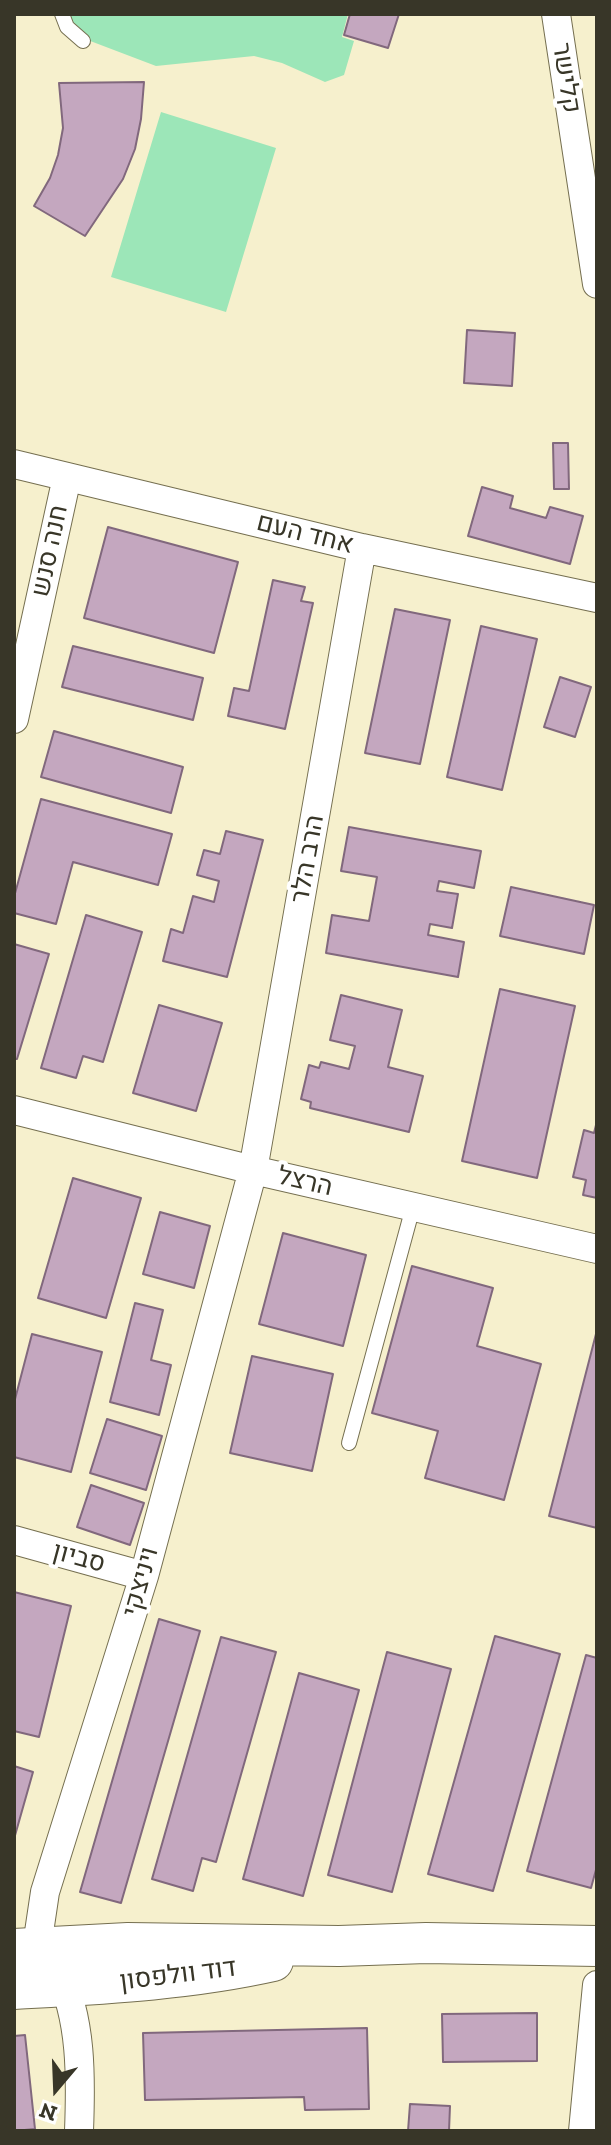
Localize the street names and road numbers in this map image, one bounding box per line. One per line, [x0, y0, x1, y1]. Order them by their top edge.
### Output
street label: קלישר [545, 41, 587, 115]
street label: חנה סנש [25, 502, 75, 600]
street label: אחד העם [253, 507, 357, 561]
street label: הרב הלר [285, 812, 331, 906]
street label: הרצל [274, 1161, 336, 1203]
street label: סביון [49, 1536, 109, 1580]
street label: ויניצקי [116, 1544, 166, 1620]
street label: דוד וולפסון [118, 1952, 238, 1998]

